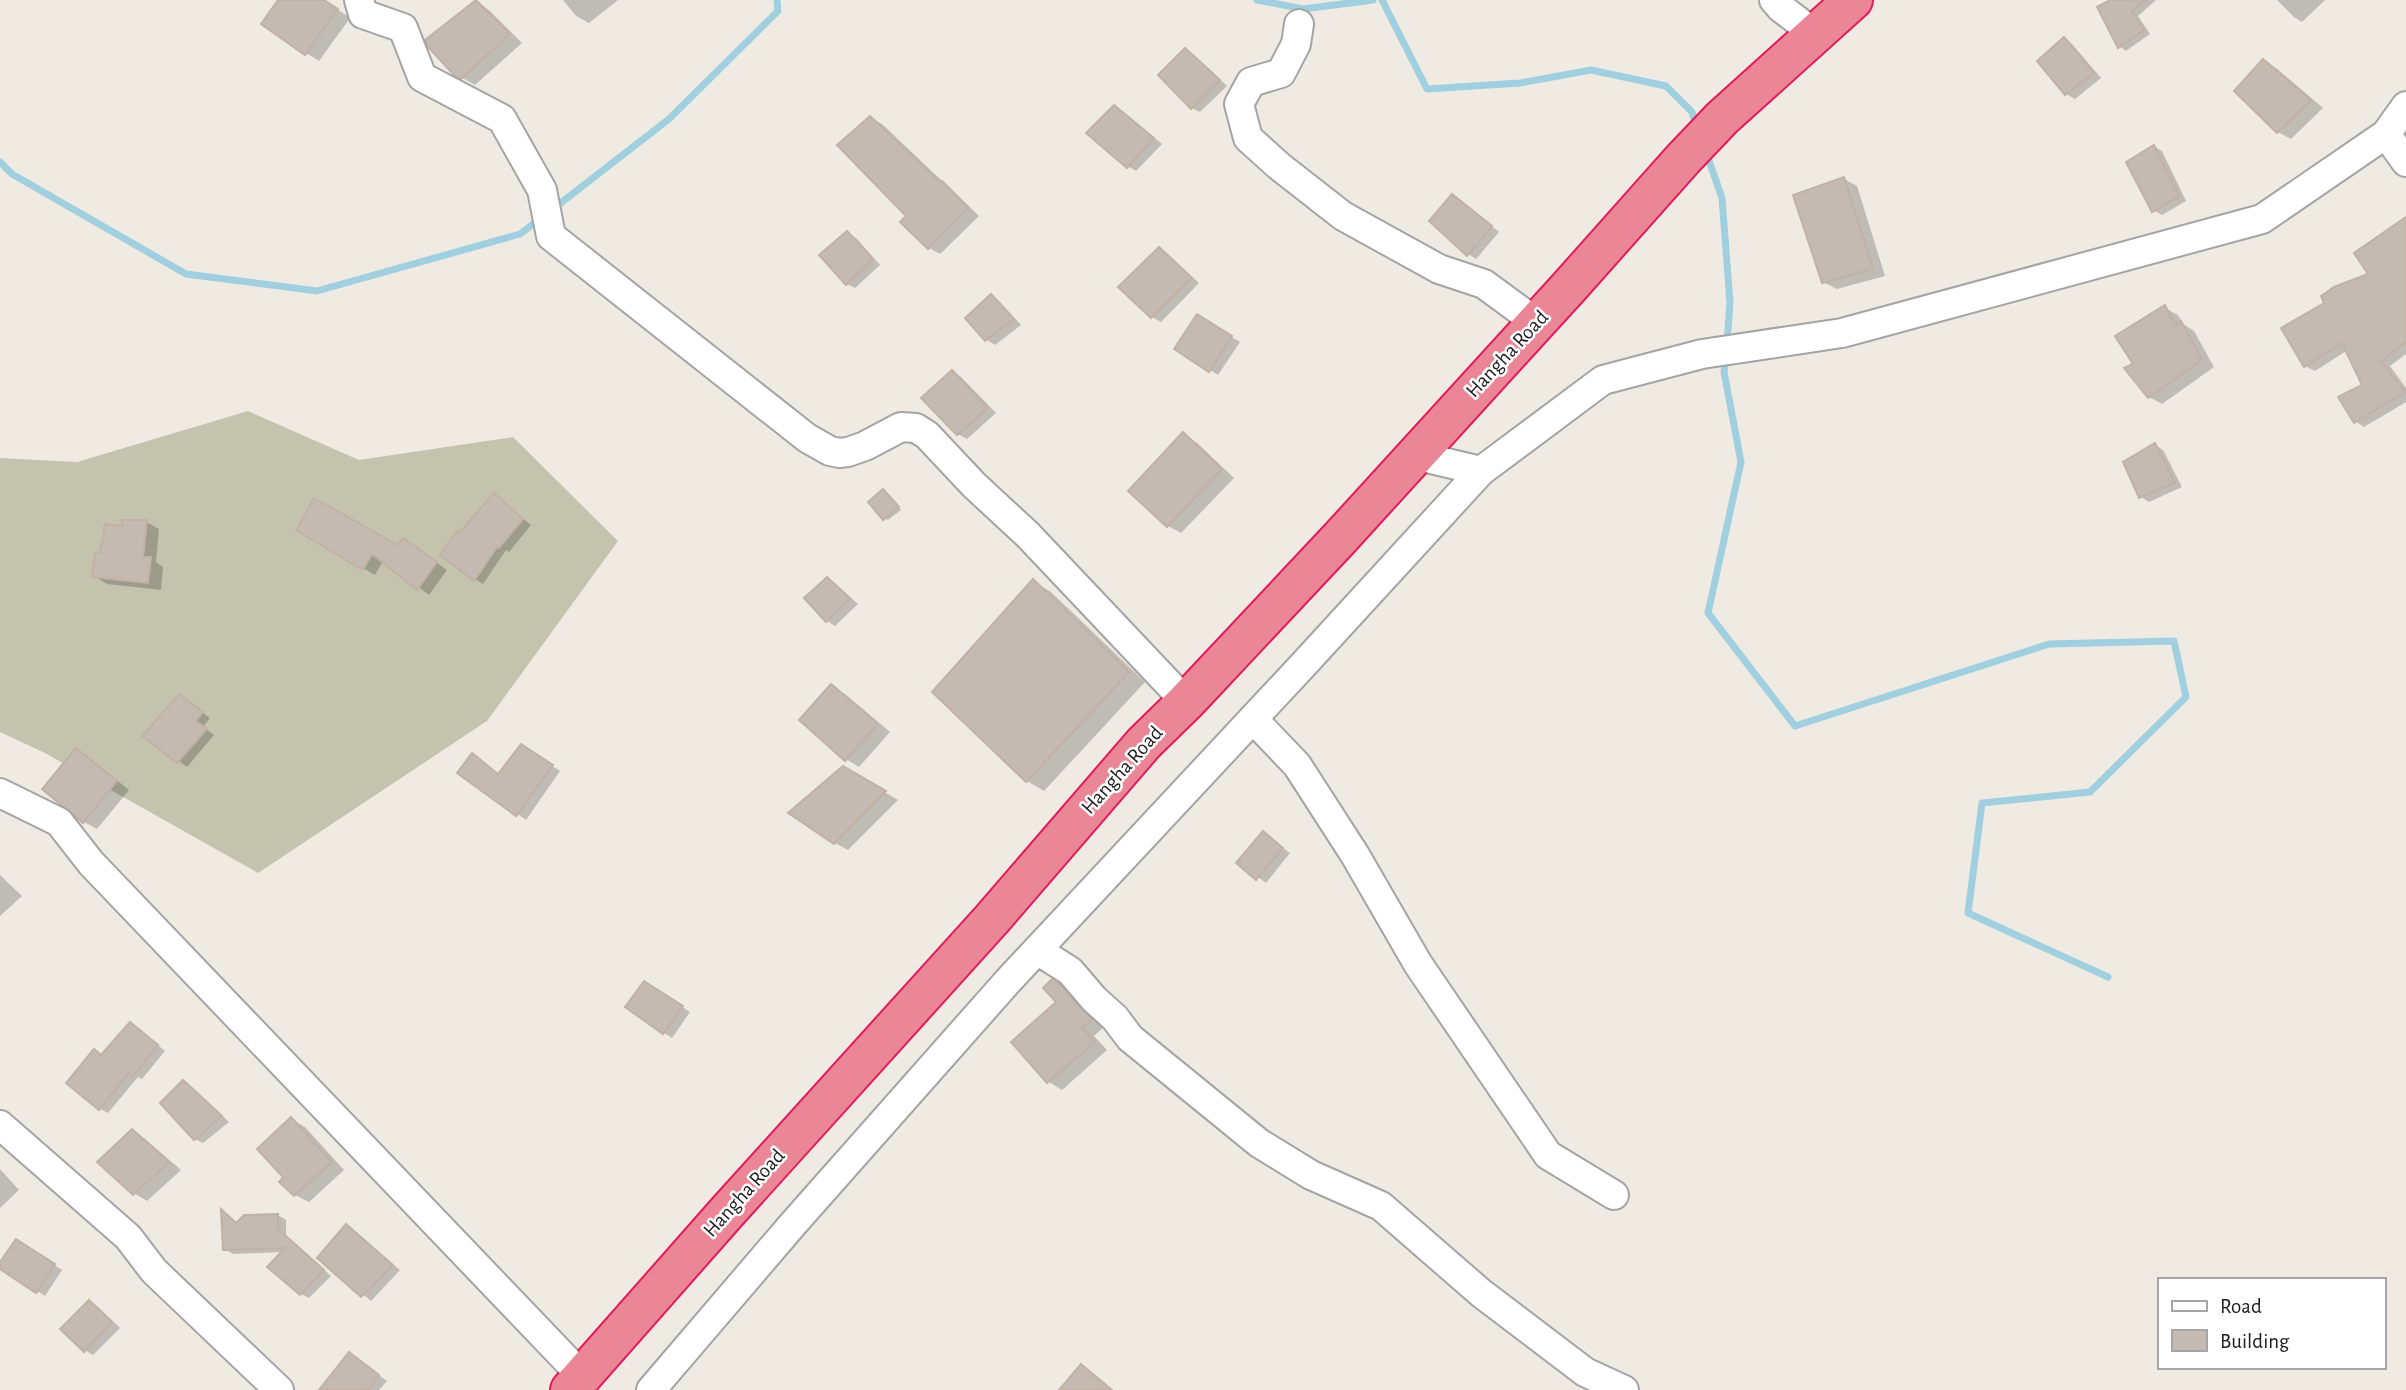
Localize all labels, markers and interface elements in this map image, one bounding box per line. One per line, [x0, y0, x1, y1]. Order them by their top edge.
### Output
street label: Hangha Road [1462, 306, 1552, 402]
street label: Hangha Road [1077, 722, 1167, 818]
street label: Hangha Road [699, 1145, 789, 1241]
legend [2158, 1278, 2385, 1369]
text: Road [2220, 1296, 2262, 1317]
text: Building [2220, 1331, 2290, 1352]

